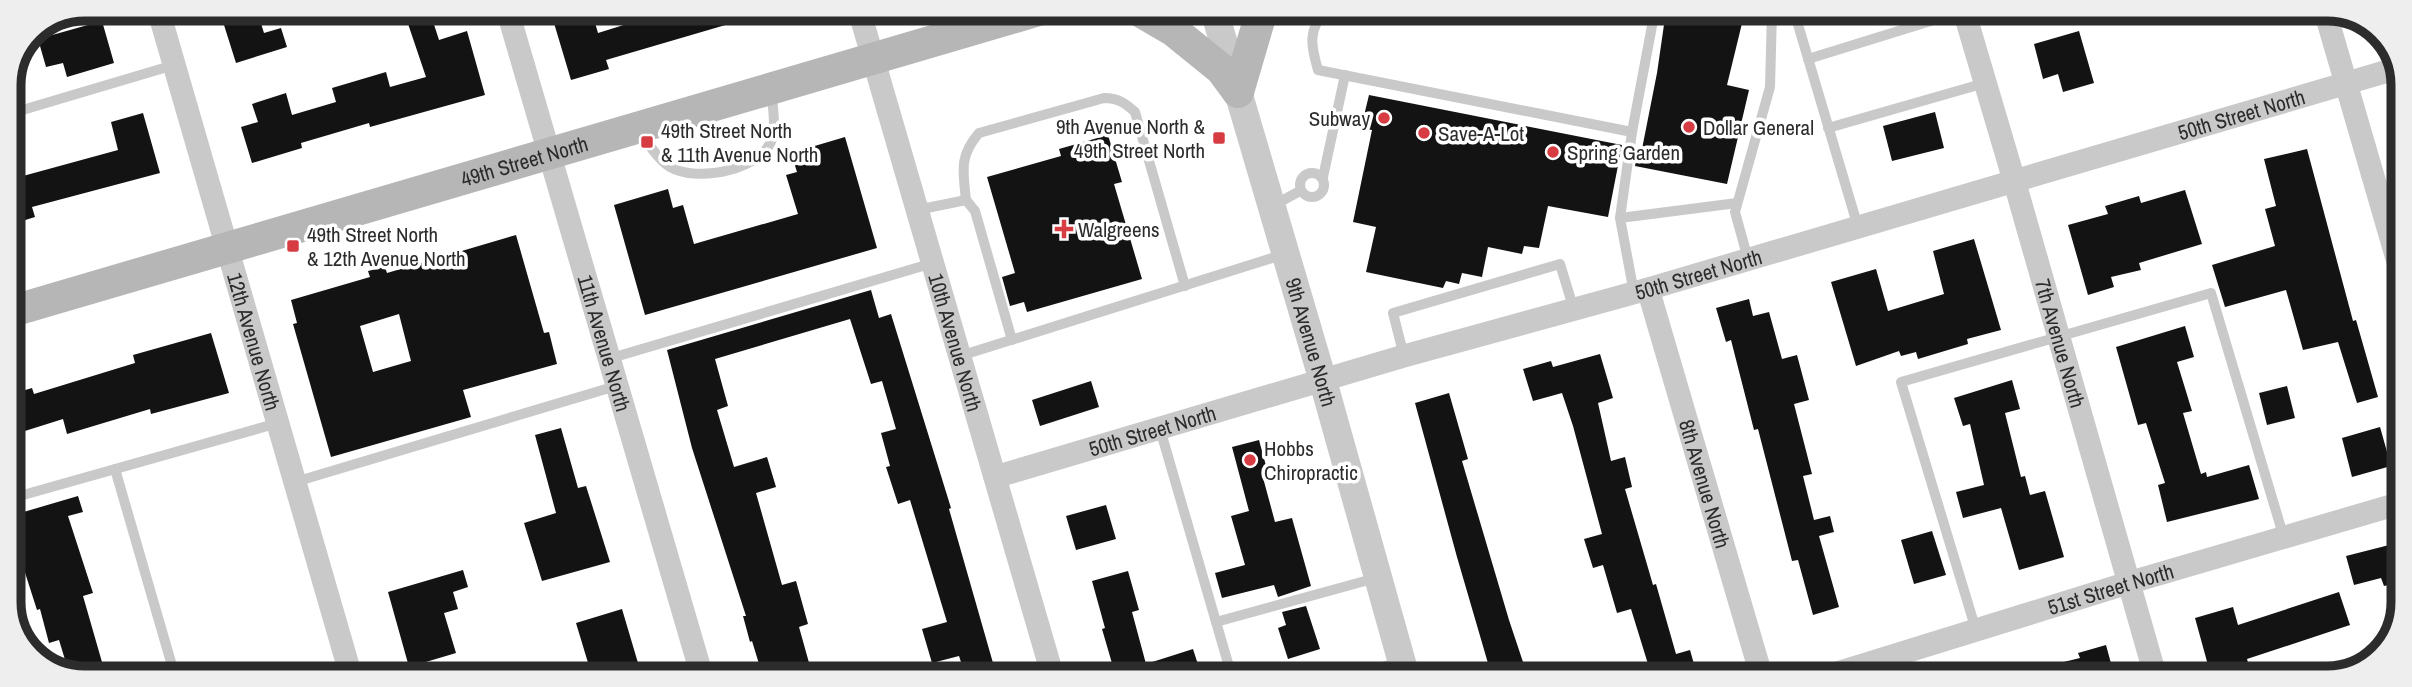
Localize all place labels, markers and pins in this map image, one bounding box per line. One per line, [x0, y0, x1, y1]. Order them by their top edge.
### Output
place label: Subway [1309, 104, 1370, 133]
marker: Subway [1376, 110, 1392, 126]
place label: 9th Avenue North & 49th Street North [1056, 112, 1206, 165]
place label: Dollar General [1703, 113, 1814, 142]
place label: 49th Street North & 11th Avenue North [661, 116, 818, 169]
place label: Save-A-Lot [1438, 119, 1524, 148]
marker: Dollar General [1681, 119, 1697, 135]
marker: Save-A-Lot [1416, 125, 1432, 141]
marker: 9th Avenue North & 49th Street North [1211, 130, 1227, 146]
marker: 49th Street North & 11th Avenue North [639, 134, 655, 150]
place label: Spring Garden [1567, 138, 1680, 167]
marker: Spring Garden [1545, 144, 1561, 160]
place label: Walgreens [1078, 215, 1160, 244]
place label: 49th Street North & 12th Avenue North [307, 220, 466, 273]
marker: Walgreens [1056, 221, 1072, 237]
marker: 49th Street North & 12th Avenue North [285, 238, 301, 254]
place label: Hobbs Chiropractic [1264, 434, 1358, 487]
marker: Hobbs Chiropractic [1242, 452, 1258, 468]

